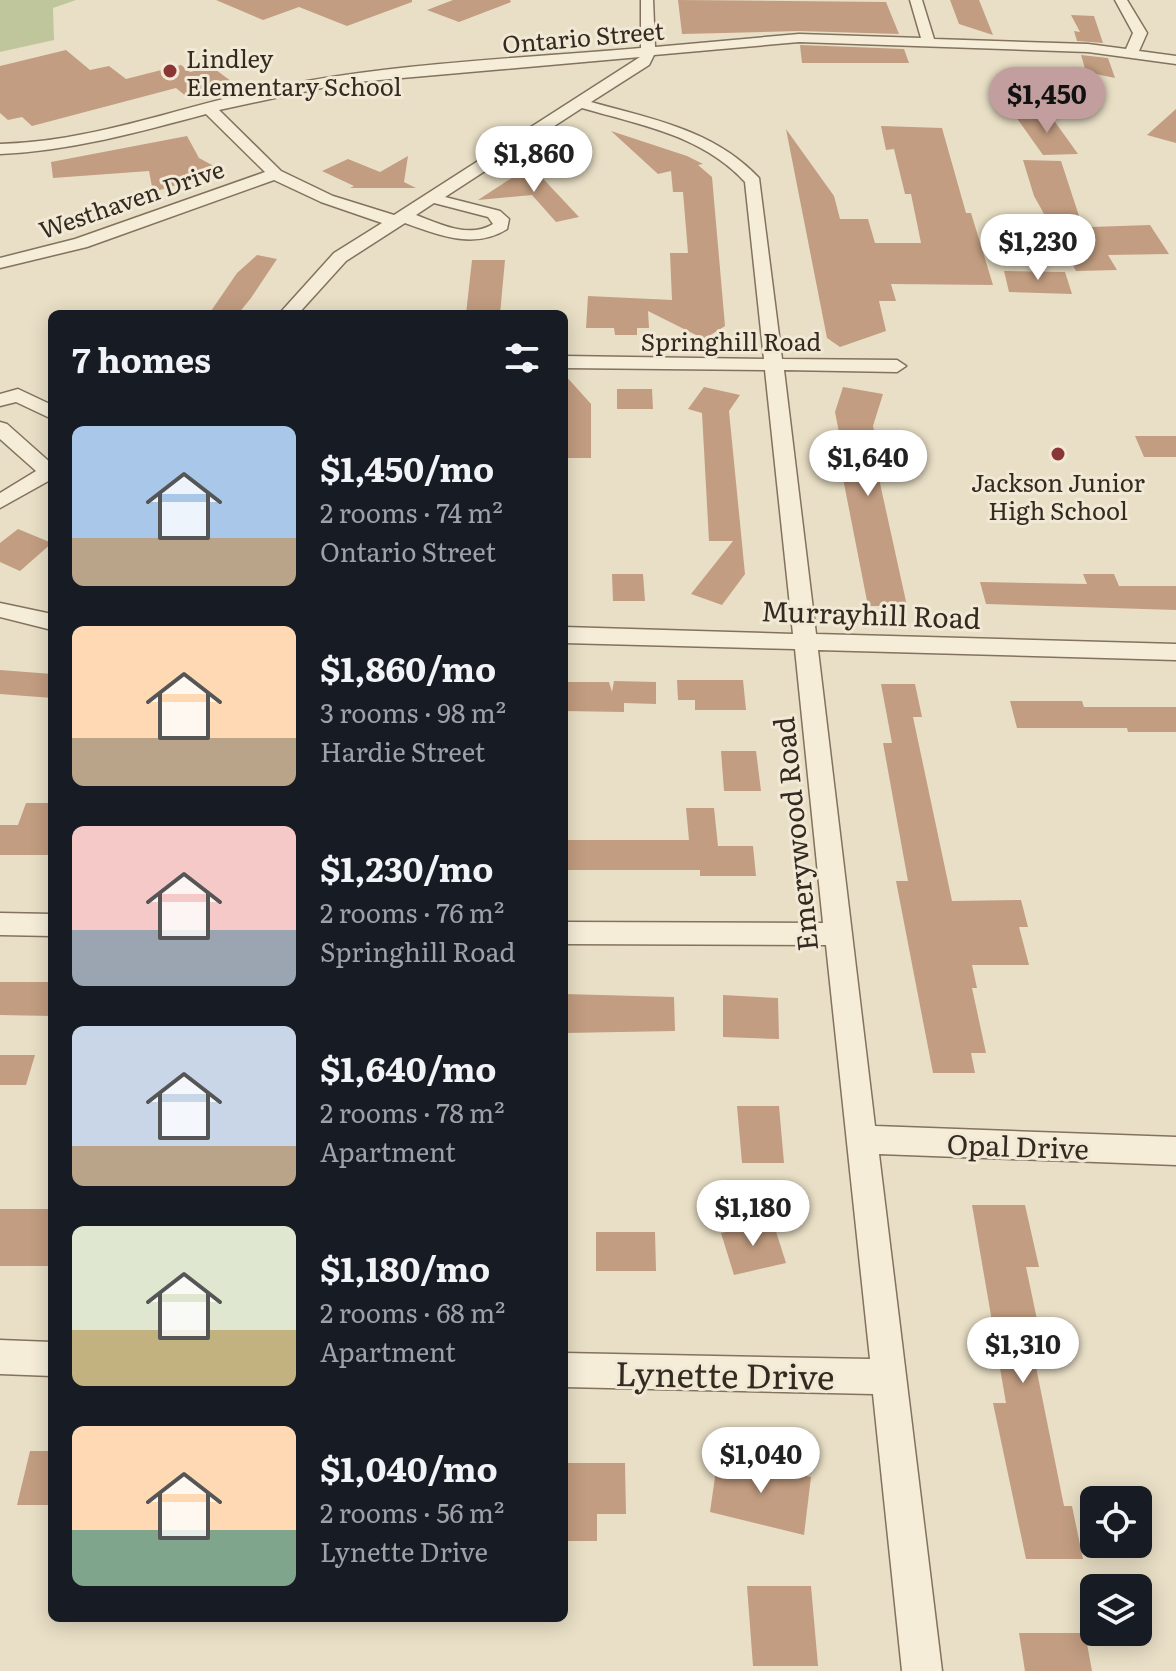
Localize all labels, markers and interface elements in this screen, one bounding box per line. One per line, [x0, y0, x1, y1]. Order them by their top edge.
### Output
street label: Ontario Street [501, 11, 666, 61]
place label: Lindley Elementary School [186, 40, 402, 103]
marker: Lindley Elementary School [161, 62, 179, 80]
pin: $1,450 [982, 67, 1112, 135]
text: $1,450 [1007, 73, 1087, 112]
pin: $1,860 [469, 126, 599, 194]
text: $1,860 [493, 132, 575, 171]
street label: Westhaven Drive [34, 150, 228, 246]
pin: $1,230 [973, 214, 1103, 282]
text: $1,230 [998, 220, 1078, 259]
street label: Springhill Road [641, 323, 821, 358]
text: 7 homes [72, 333, 211, 383]
icon: filters [500, 336, 544, 380]
pin: $1,640 [803, 430, 933, 498]
text: $1,640 [827, 436, 909, 475]
text: $1,450/mo [320, 442, 494, 492]
marker: Jackson Junior High School [1049, 445, 1067, 463]
icon: home [136, 458, 232, 554]
place label: Jackson Junior High School [971, 464, 1146, 527]
text: 2 rooms · 74 m² [320, 492, 503, 531]
text: Ontario Street [320, 531, 496, 570]
street label: Murrayhill Road [760, 588, 982, 638]
text: $1,860/mo [320, 642, 496, 692]
icon: home [136, 658, 232, 754]
text: 3 rooms · 98 m² [320, 692, 506, 731]
street label: Emerywood Road [761, 715, 827, 953]
text: Hardie Street [320, 731, 485, 770]
text: $1,230/mo [320, 842, 493, 892]
icon: home [136, 858, 232, 954]
text: 2 rooms · 76 m² [320, 892, 504, 931]
text: Springhill Road [320, 931, 515, 970]
text: $1,640/mo [320, 1042, 497, 1092]
icon: home [136, 1058, 232, 1154]
text: 2 rooms · 78 m² [320, 1092, 505, 1131]
street label: Opal Drive [946, 1122, 1090, 1168]
text: Apartment [320, 1131, 456, 1170]
pin: $1,180 [688, 1180, 818, 1248]
text: $1,180 [715, 1186, 791, 1225]
text: $1,180/mo [320, 1242, 490, 1292]
icon: home [136, 1258, 232, 1354]
text: 2 rooms · 68 m² [320, 1292, 505, 1331]
pin: $1,310 [958, 1317, 1088, 1385]
text: $1,310 [985, 1323, 1061, 1362]
text: Apartment [320, 1331, 456, 1370]
street label: Lynette Drive [615, 1346, 835, 1400]
pin: $1,040 [696, 1427, 826, 1495]
text: $1,040 [720, 1433, 802, 1472]
text: $1,040/mo [320, 1442, 498, 1492]
icon: home [136, 1458, 232, 1554]
map controls [1080, 1486, 1152, 1646]
button: locate [1080, 1486, 1152, 1558]
text: 2 rooms · 56 m² [320, 1492, 504, 1531]
text: Lynette Drive [320, 1531, 488, 1570]
button: layers [1080, 1574, 1152, 1646]

